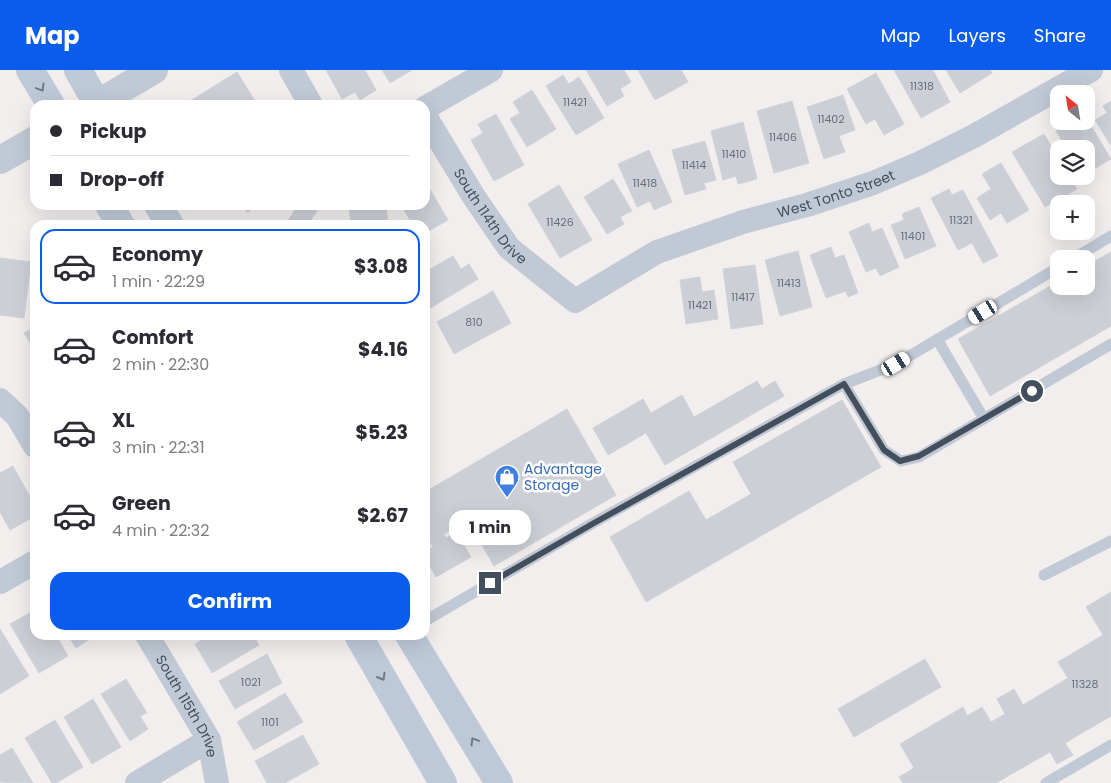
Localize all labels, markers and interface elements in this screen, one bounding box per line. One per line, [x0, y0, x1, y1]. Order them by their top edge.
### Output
text: Map [25, 19, 80, 52]
text: Map [881, 23, 921, 48]
text: Layers [949, 23, 1006, 48]
text: Share [1034, 23, 1086, 48]
house number: 11318 [910, 78, 934, 94]
one-way arrow [34, 82, 44, 91]
north arrow [1050, 85, 1095, 130]
map controls [1050, 85, 1095, 295]
house number: 11421 [563, 94, 587, 110]
house number: 11402 [817, 111, 845, 127]
text: Pickup [80, 118, 146, 145]
house number: 11406 [769, 129, 797, 145]
button: layers [1050, 140, 1095, 185]
house number: 11410 [722, 146, 746, 162]
house number: 11414 [682, 157, 706, 173]
street label: South 114th Drive [449, 164, 532, 269]
street label: West Tonto Street [775, 165, 898, 222]
text: Drop-off [80, 166, 164, 193]
house number: 11418 [633, 175, 657, 191]
button: + [1050, 195, 1095, 240]
house number: 11321 [949, 212, 973, 228]
house number: 11426 [546, 214, 574, 230]
house number: 11401 [901, 228, 925, 244]
text: Economy [112, 241, 203, 268]
icon: car [52, 244, 97, 289]
button: − [1050, 250, 1095, 295]
text: $3.08 [354, 253, 408, 280]
text: 1 min · 22:29 [112, 270, 205, 293]
house number: 11413 [777, 275, 801, 291]
house number: 11417 [731, 289, 755, 305]
house number: 11421 [688, 297, 712, 313]
car [966, 298, 999, 326]
house number: 810 [465, 314, 483, 330]
text: Comfort [112, 324, 194, 351]
icon: car [52, 327, 97, 372]
text: $4.16 [358, 336, 408, 363]
car [879, 350, 912, 378]
text: 2 min · 22:30 [112, 353, 209, 376]
route start [1021, 380, 1043, 402]
text: XL [112, 407, 135, 434]
icon: car [52, 410, 97, 455]
text: $5.23 [355, 419, 408, 446]
text: 3 min · 22:31 [112, 436, 205, 459]
place label: Advantage Storage [524, 459, 602, 495]
shop icon: Advantage Storage [494, 464, 520, 498]
text: Green [112, 490, 171, 517]
icon: car [52, 493, 97, 538]
text: $2.67 [357, 502, 408, 529]
callout: 1 min [449, 510, 531, 546]
text: 1 min [469, 516, 511, 539]
text: 4 min · 22:32 [112, 519, 209, 542]
button: Confirm [50, 572, 410, 630]
route end [479, 572, 501, 594]
street label: South 115th Drive [151, 651, 222, 759]
one-way arrow [376, 672, 386, 681]
house number: 1021 [241, 674, 261, 690]
house number: 11328 [1072, 676, 1098, 692]
house number: 1101 [261, 714, 279, 730]
one-way arrow [470, 738, 480, 747]

